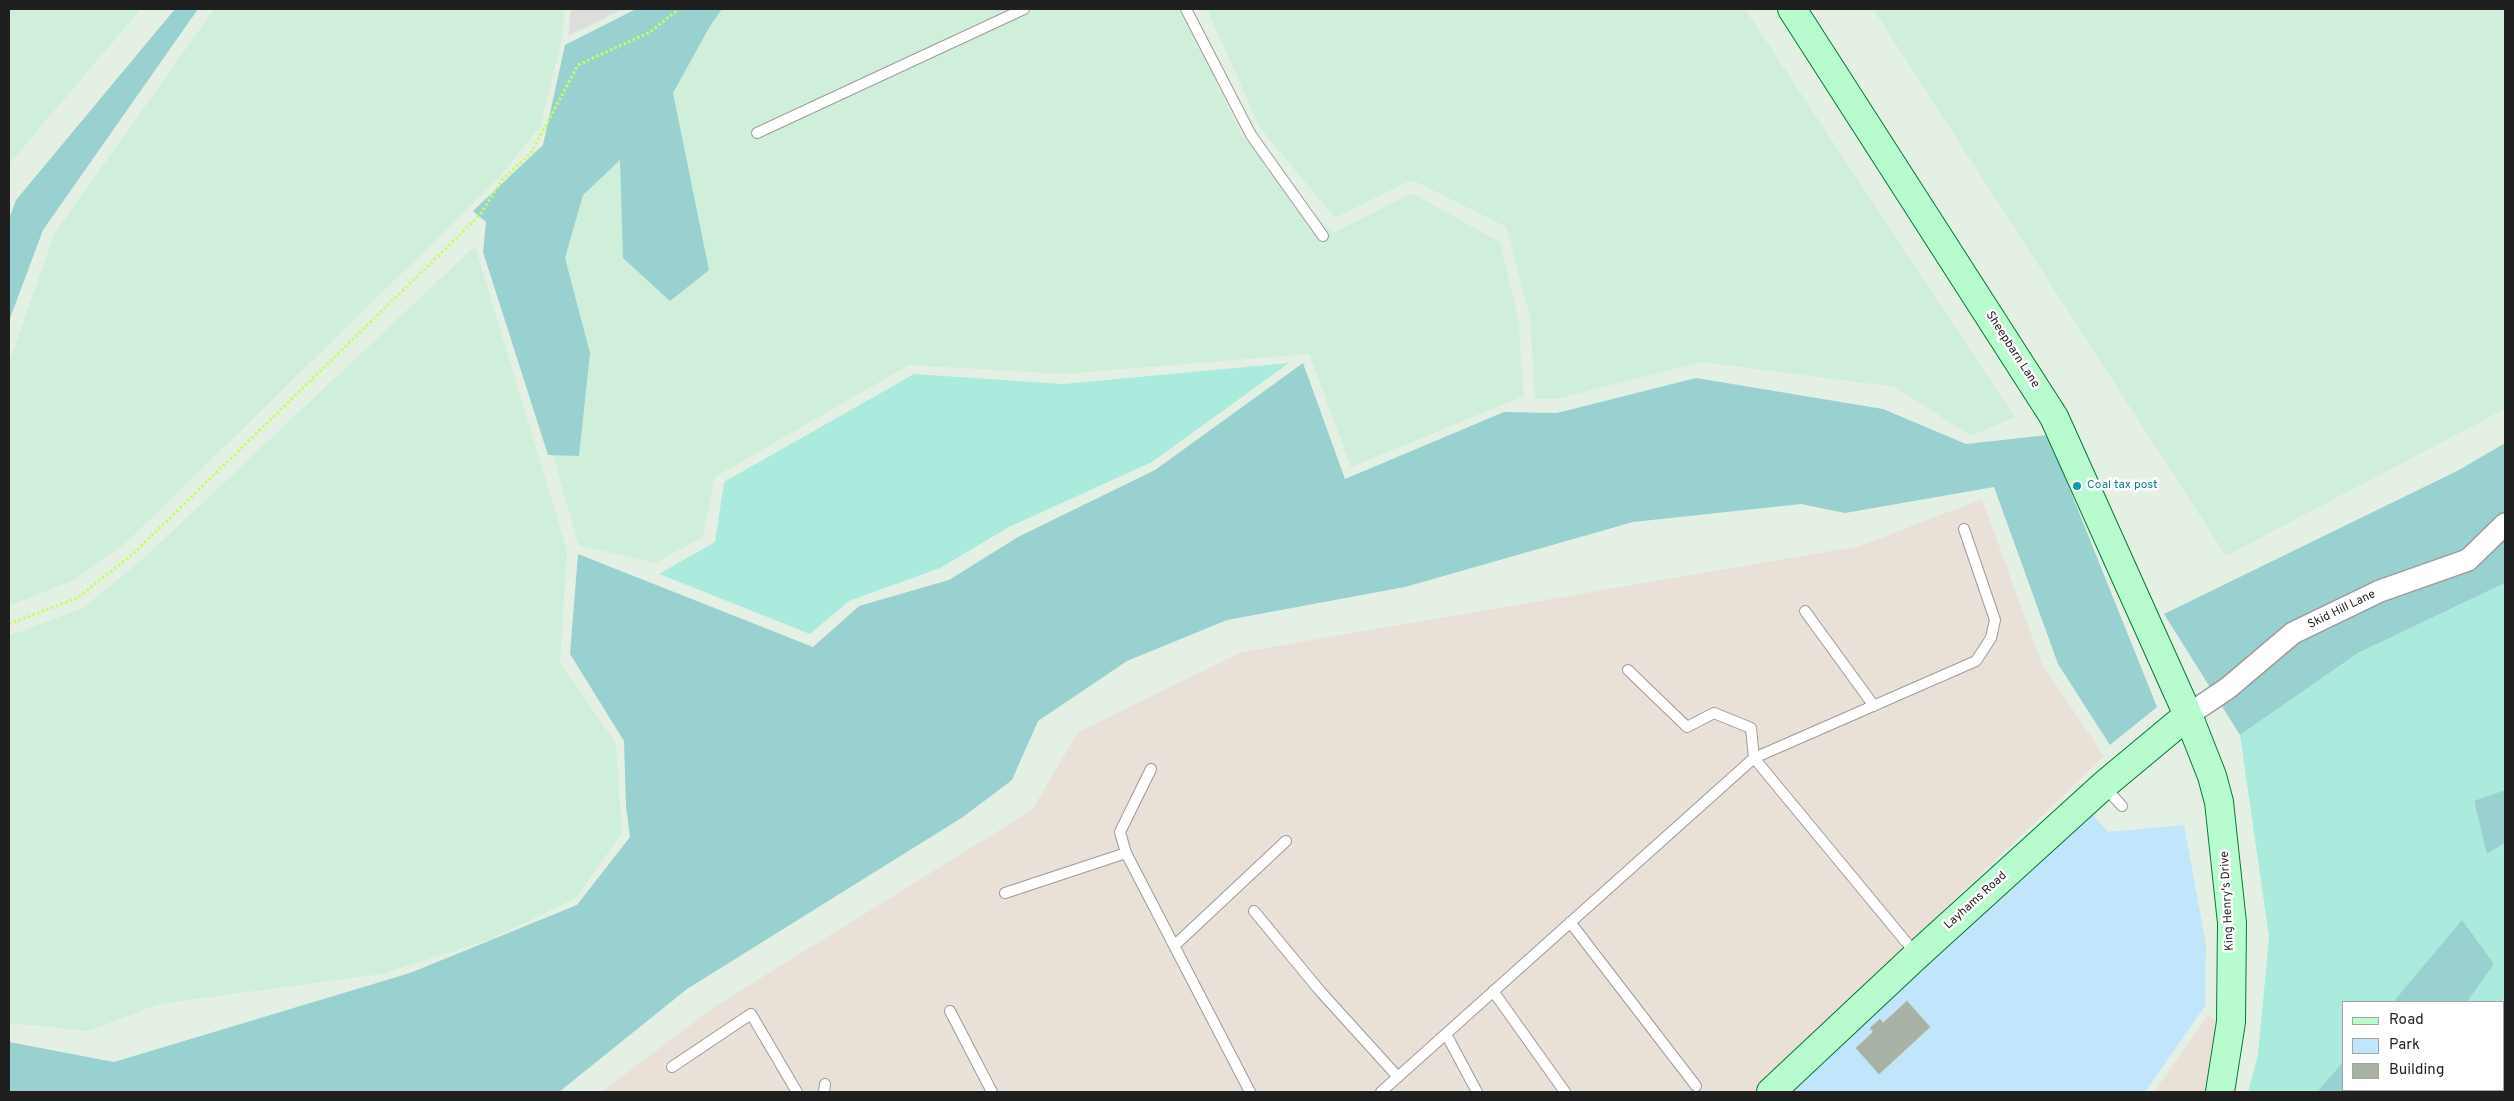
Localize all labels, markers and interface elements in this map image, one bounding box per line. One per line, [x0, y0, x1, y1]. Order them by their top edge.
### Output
street label: Sheepbarn Lane [1982, 309, 2042, 391]
place label: Coal tax post [2087, 479, 2157, 493]
marker: Coal tax post [2071, 480, 2083, 492]
street label: Skid Hill Lane [2306, 587, 2378, 633]
street label: King Henry's Drive [2218, 851, 2238, 951]
street label: Layhams Road [1942, 869, 2010, 933]
legend [2342, 1001, 2504, 1091]
text: Road [2389, 1011, 2424, 1030]
text: Park [2389, 1036, 2420, 1055]
text: Building [2389, 1061, 2444, 1080]

